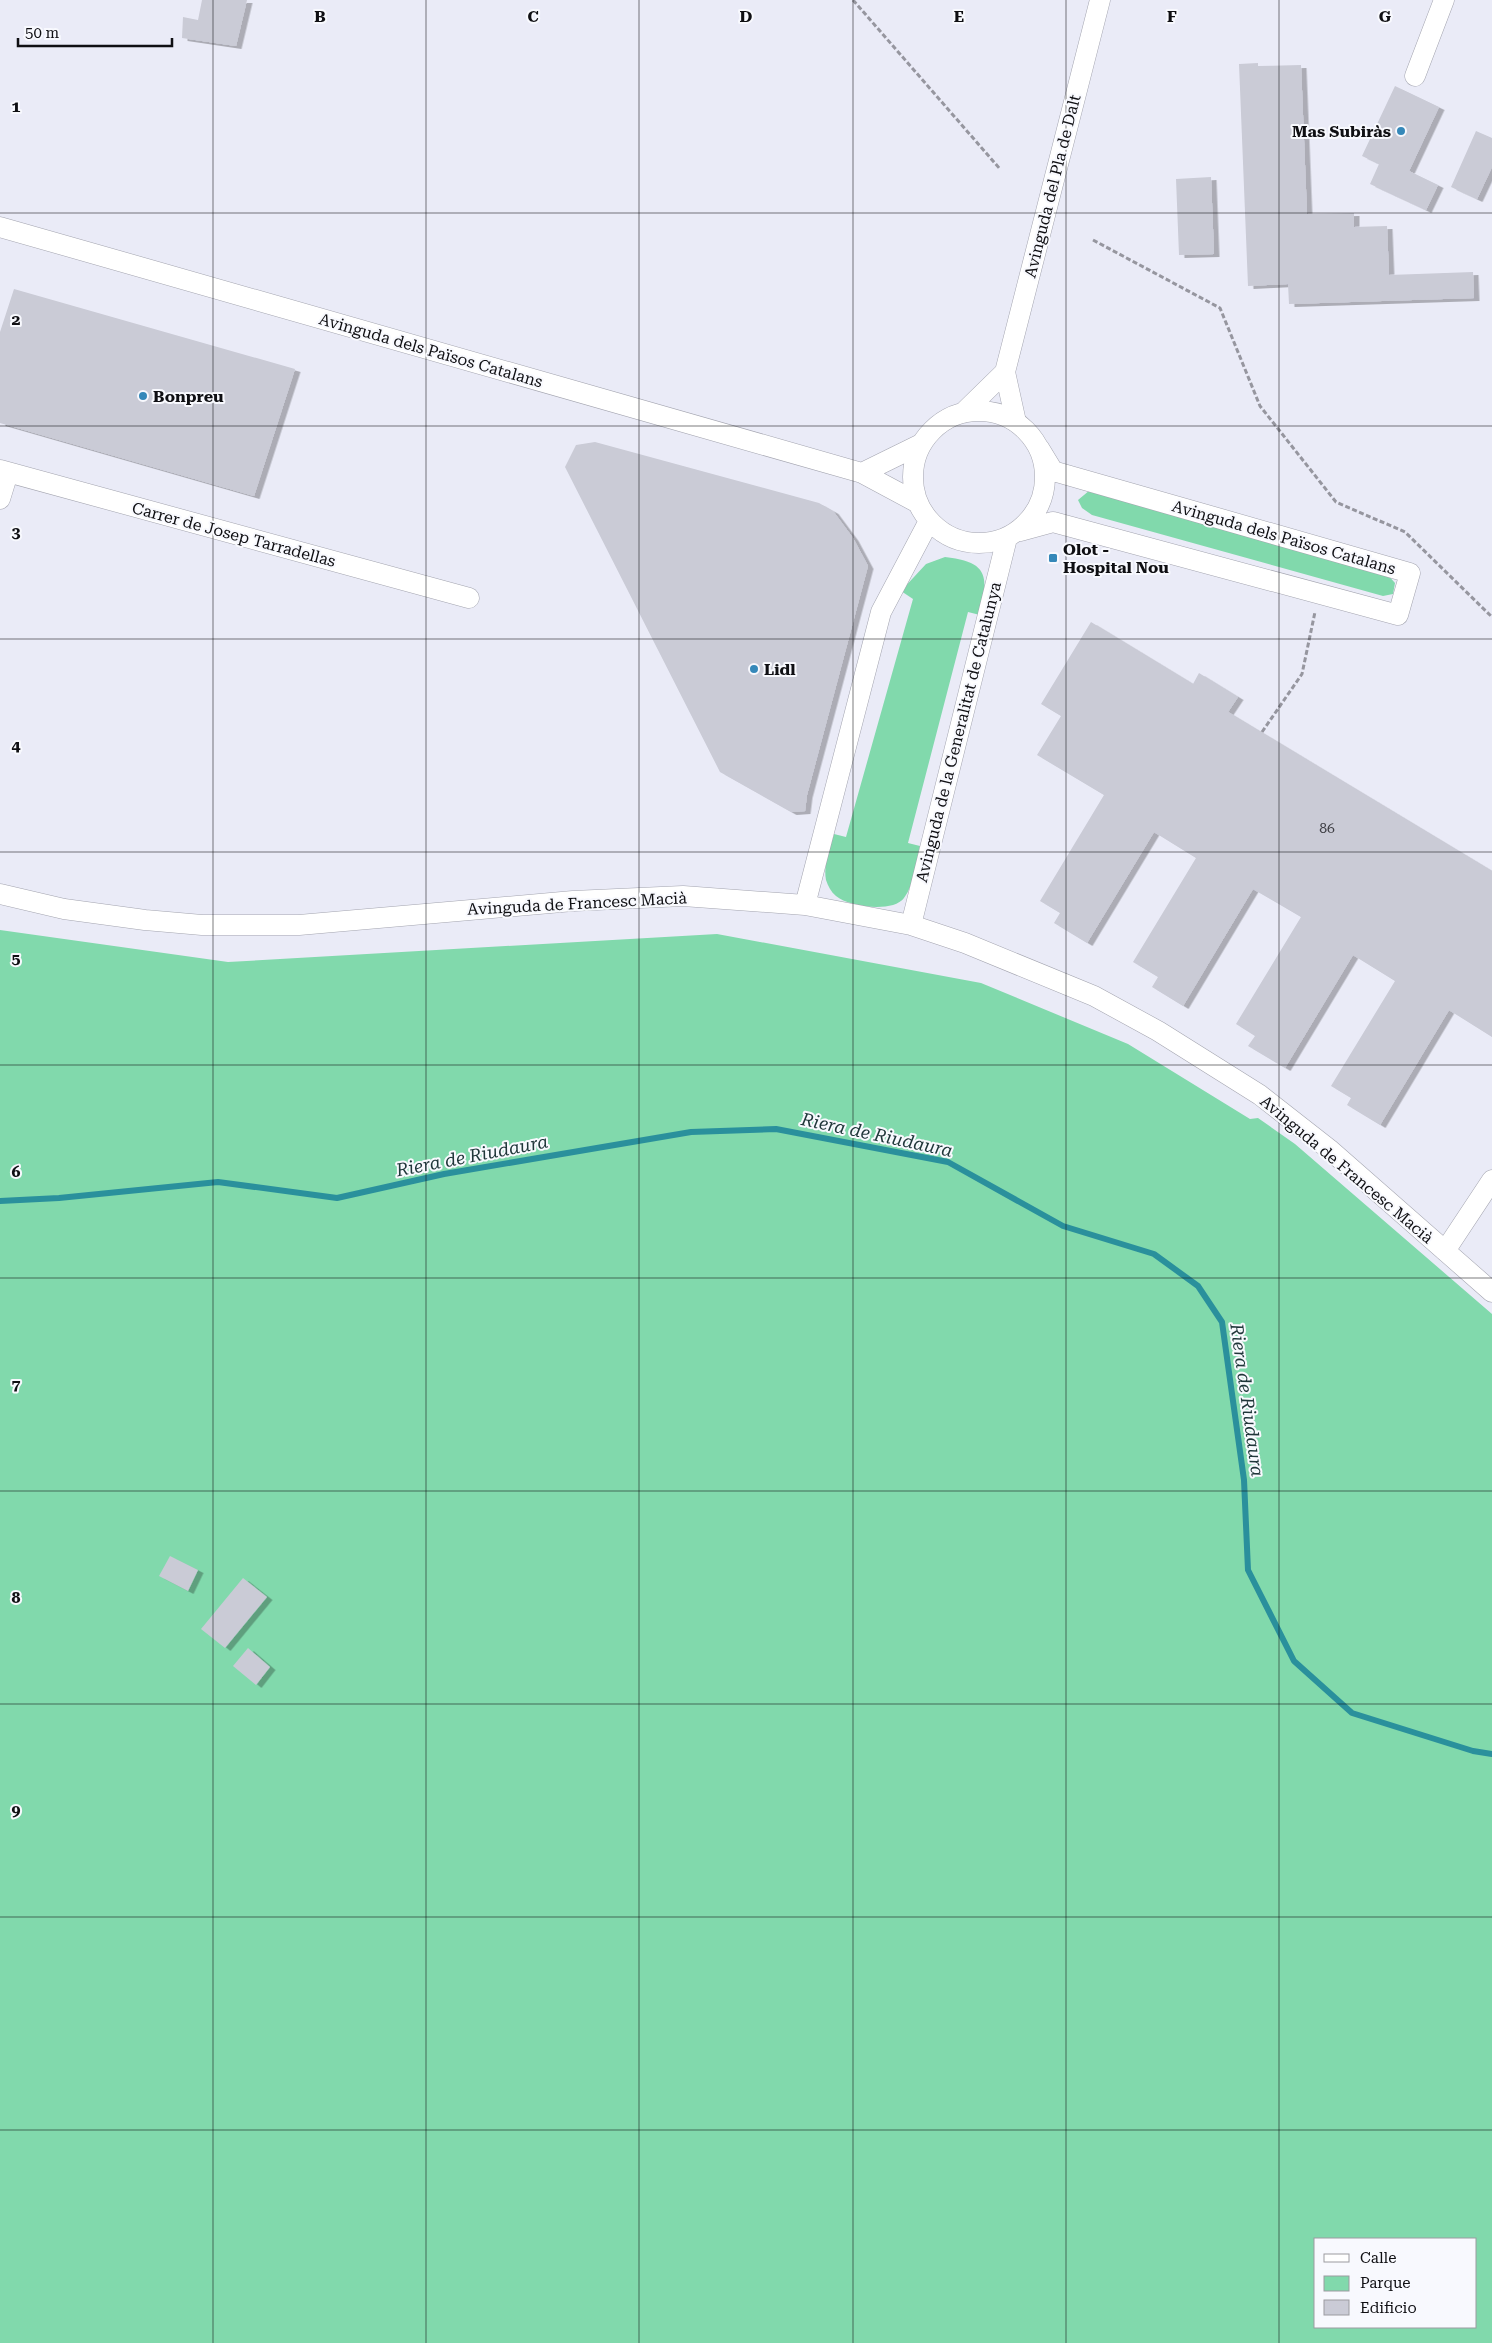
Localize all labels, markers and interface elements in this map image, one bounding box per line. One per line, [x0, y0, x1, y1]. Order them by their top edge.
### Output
text: B [314, 7, 326, 26]
text: C [527, 7, 539, 26]
text: D [740, 7, 753, 26]
text: E [954, 7, 964, 26]
text: F [1167, 7, 1177, 26]
text: G [1379, 7, 1392, 26]
scale bar [18, 15, 171, 47]
text: 50 m [25, 24, 60, 42]
street label: Avinguda del Pla de Dalt [1021, 92, 1084, 280]
text: 1 [12, 97, 21, 116]
place label: Mas Subiràs [1292, 122, 1391, 141]
marker: Mas Subiràs [1395, 125, 1407, 137]
street label: Avinguda dels Països Catalans [317, 309, 545, 392]
text: 2 [12, 310, 21, 329]
place label: Bonpreu [153, 387, 224, 406]
marker: Bonpreu [137, 390, 149, 402]
street label: Avinguda dels Països Catalans [1170, 496, 1398, 579]
street label: Carrer de Josep Tarradellas [130, 498, 338, 571]
text: 3 [12, 523, 21, 542]
place label: Olot - Hospital Nou [1063, 540, 1169, 577]
marker: Olot - Hospital Nou [1047, 552, 1059, 564]
street label: Avinguda de la Generalitat de Catalunya [912, 580, 1005, 884]
place label: Lidl [764, 660, 796, 679]
marker: Lidl [748, 663, 760, 675]
text: 4 [12, 736, 21, 755]
house number: 86 [1319, 820, 1335, 836]
street label: Avinguda de Francesc Macià [467, 888, 688, 919]
text: 5 [12, 949, 21, 968]
street label: Avinguda de Francesc Macià [1256, 1091, 1437, 1248]
water label: Riera de Riudaura [798, 1108, 955, 1161]
water label: Riera de Riudaura [393, 1130, 550, 1181]
text: 6 [12, 1162, 21, 1181]
water label: Riera de Riudaura [1226, 1321, 1269, 1478]
text: 7 [12, 1375, 21, 1394]
text: 8 [12, 1588, 21, 1607]
text: 9 [12, 1801, 21, 1820]
legend [1314, 2238, 1477, 2328]
text: Calle [1360, 2249, 1396, 2267]
text: Parque [1360, 2274, 1411, 2292]
text: Edificio [1360, 2299, 1417, 2317]

